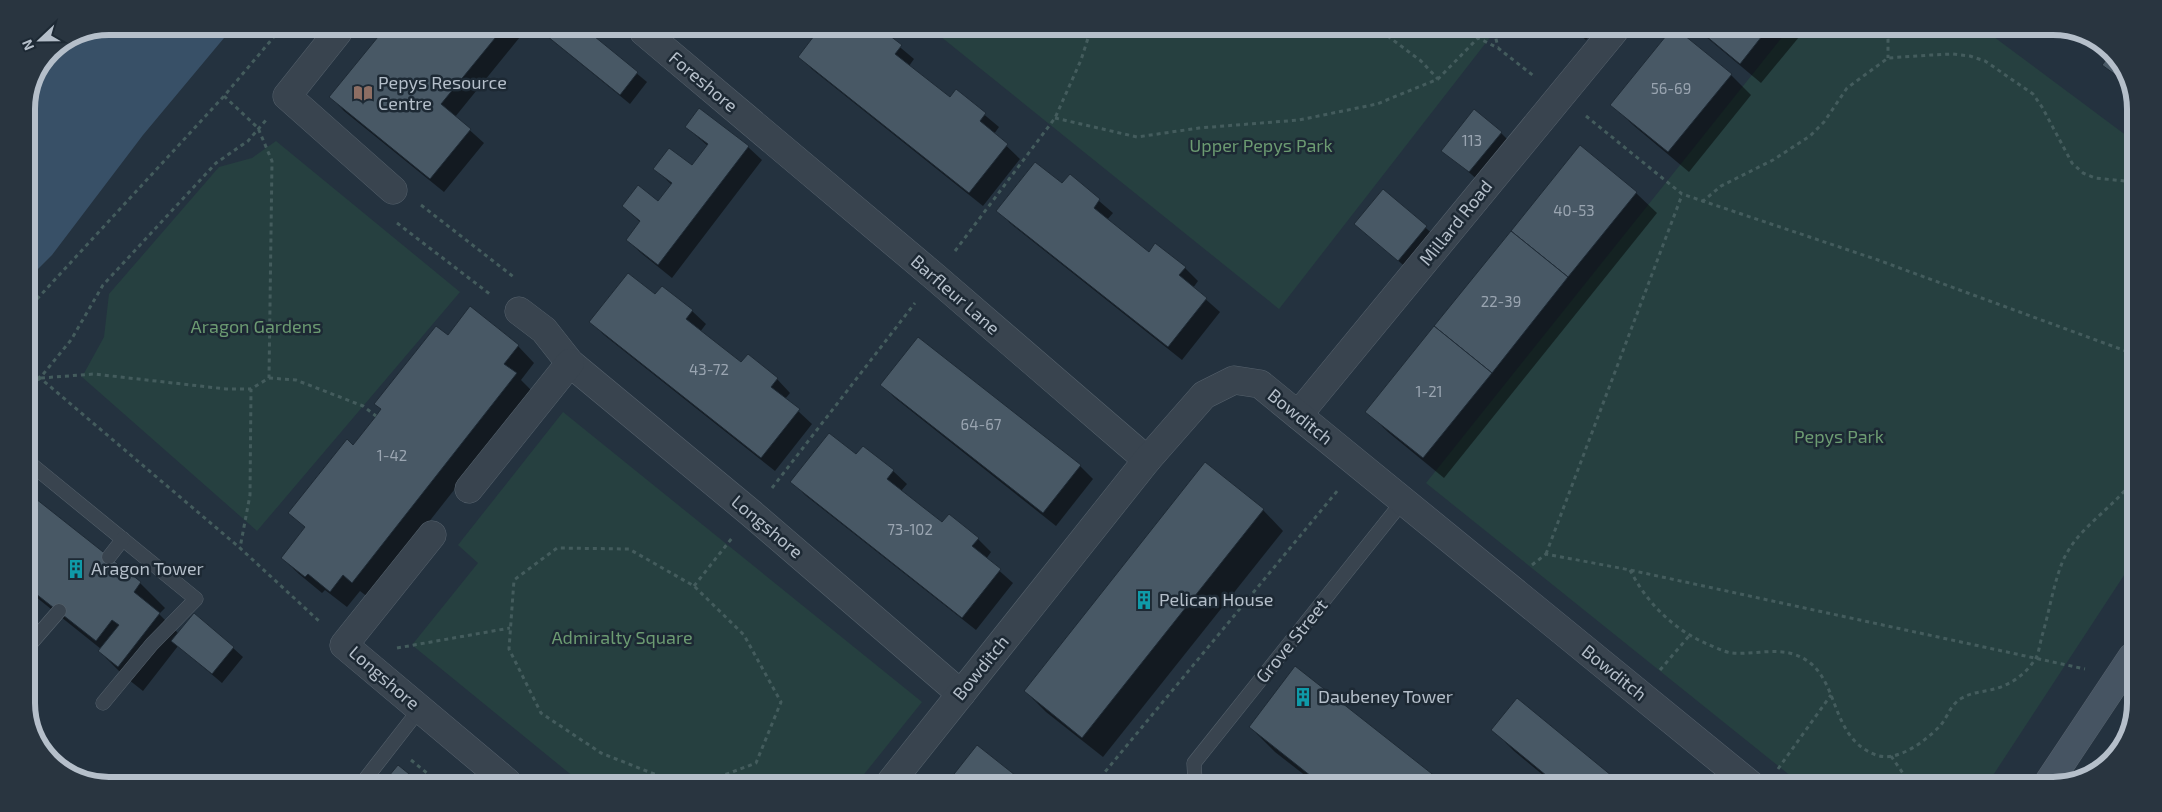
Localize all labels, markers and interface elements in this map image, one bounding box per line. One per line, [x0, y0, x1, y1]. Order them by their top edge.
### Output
north arrow [15, 15, 65, 65]
text: N [18, 37, 37, 53]
street label: Foreshore [665, 46, 742, 116]
place label: Pepys Resource Centre [378, 71, 507, 114]
house number: 56-69 [1651, 79, 1691, 97]
library icon: Pepys Resource Centre [352, 82, 374, 104]
house number: 113 [1462, 131, 1482, 149]
park label: Upper Pepys Park [1189, 134, 1333, 156]
street label: Millard Road [1414, 175, 1496, 270]
house number: 40-53 [1553, 201, 1595, 219]
street label: Barfleur Lane [907, 250, 1005, 339]
house number: 22-39 [1481, 292, 1521, 310]
park label: Aragon Gardens [191, 315, 321, 337]
house number: 43-72 [689, 360, 729, 378]
house number: 1-21 [1415, 382, 1443, 400]
street label: Bowditch [1264, 383, 1337, 449]
house number: 64-67 [961, 415, 1002, 433]
park label: Pepys Park [1794, 425, 1884, 447]
house number: 1-42 [377, 446, 407, 464]
street label: Longshore [727, 490, 808, 562]
house number: 73-102 [887, 520, 933, 538]
place label: Aragon Tower [91, 557, 204, 579]
building icon: Aragon Tower [65, 558, 87, 580]
place label: Pelican House [1159, 588, 1273, 610]
building icon: Pelican House [1133, 589, 1155, 611]
street label: Grove Street [1251, 594, 1332, 687]
park label: Admiralty Square [551, 626, 693, 648]
street label: Bowditch [947, 631, 1013, 704]
street label: Bowditch [1578, 639, 1651, 705]
street label: Longshore [345, 641, 424, 714]
place label: Daubeney Tower [1318, 685, 1453, 707]
building icon: Daubeney Tower [1292, 686, 1314, 708]

